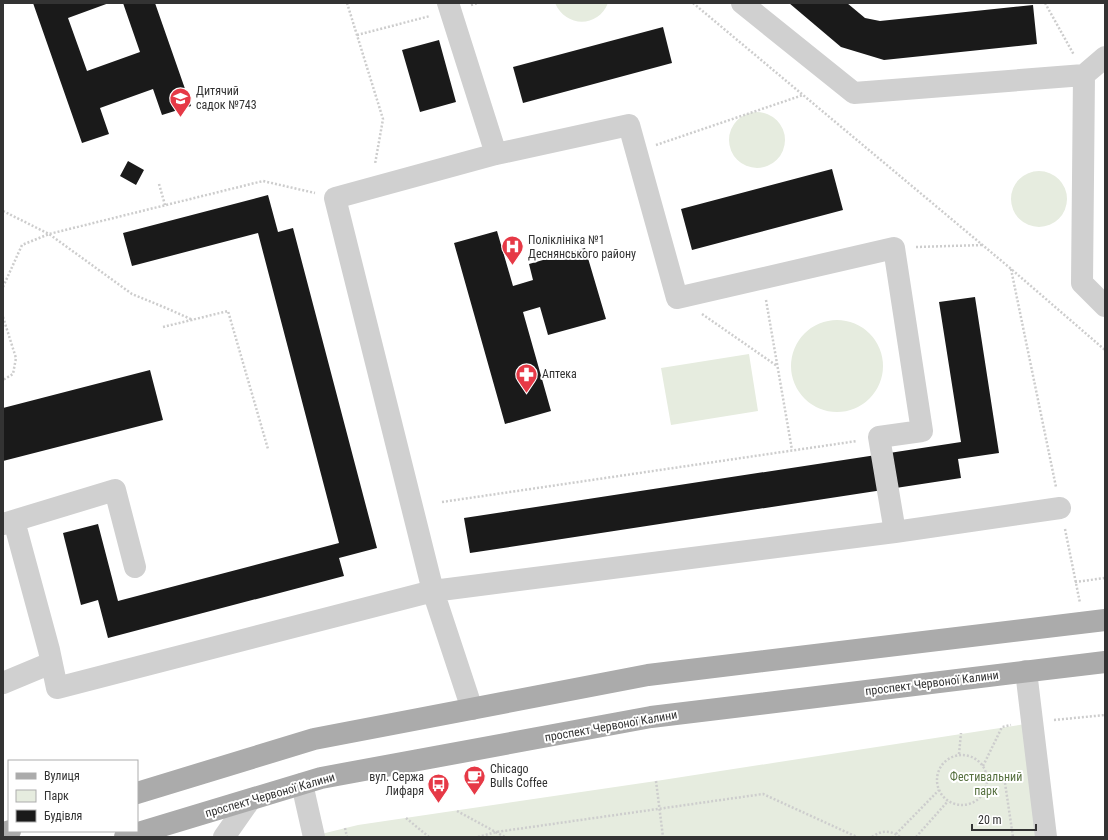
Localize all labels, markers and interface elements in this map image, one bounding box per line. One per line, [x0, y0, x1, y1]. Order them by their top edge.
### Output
place label: Дитячий садок №743 [196, 84, 257, 112]
school or university icon: Дитячий садок №743 [168, 85, 194, 118]
place label: Поліклініка №1 Деснянського району [528, 233, 636, 261]
hospital icon: Поліклініка №1 Деснянського району [500, 234, 526, 267]
pharmacy icon: Аптека [513, 361, 539, 394]
place label: Аптека [542, 367, 577, 381]
street label: проспект Червоної Калини [864, 668, 1000, 698]
street label: проспект Червоної Калини [544, 707, 678, 745]
legend [8, 760, 138, 832]
place label: Chicago Bulls Coffee [490, 762, 548, 790]
cafe icon: Chicago Bulls Coffee [462, 763, 488, 796]
text: Вулиця [44, 769, 80, 783]
street label: проспект Червоної Калини [203, 770, 337, 820]
place label: вул. Сержа Лифаря [369, 770, 424, 798]
park label: Фестивальний парк [950, 770, 1022, 798]
bus stop icon: вул. Сержа Лифаря [426, 771, 452, 804]
text: Парк [44, 789, 69, 803]
scale bar [972, 806, 1036, 832]
text: Будівля [44, 809, 82, 823]
text: 20 m [978, 813, 1002, 827]

